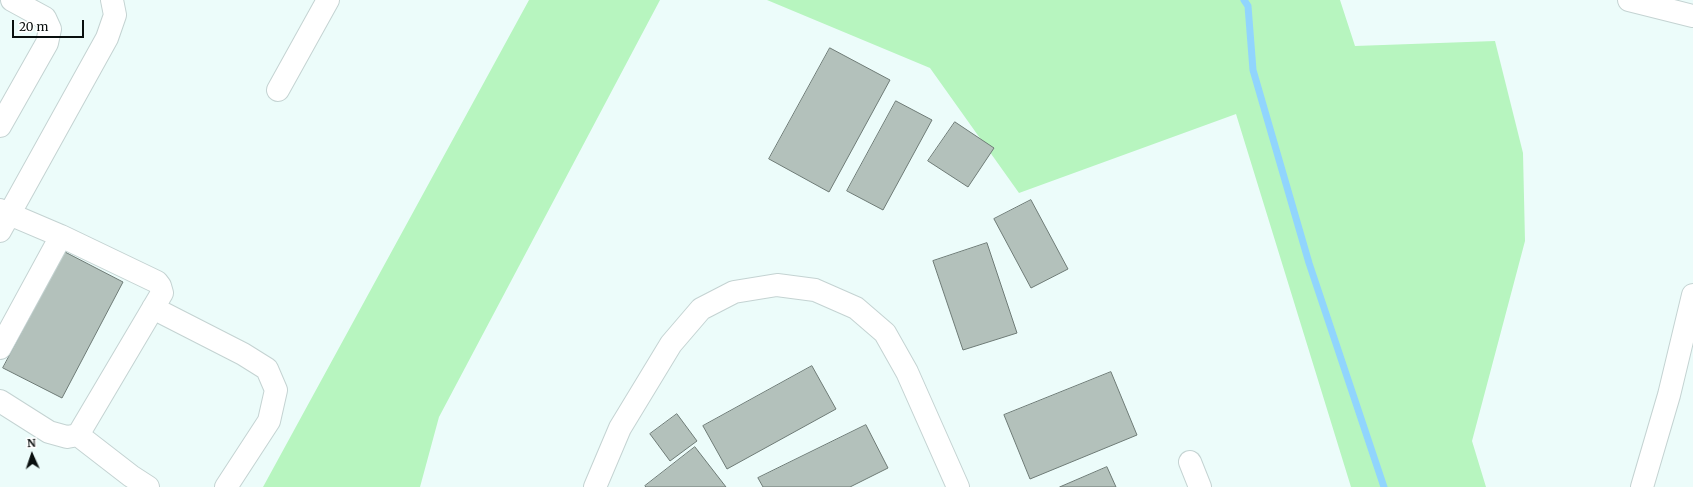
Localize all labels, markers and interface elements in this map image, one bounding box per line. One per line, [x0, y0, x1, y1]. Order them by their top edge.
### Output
scale bar [14, 12, 86, 38]
text: 20 m [19, 19, 48, 34]
north arrow [12, 435, 52, 475]
text: N [27, 436, 36, 450]

